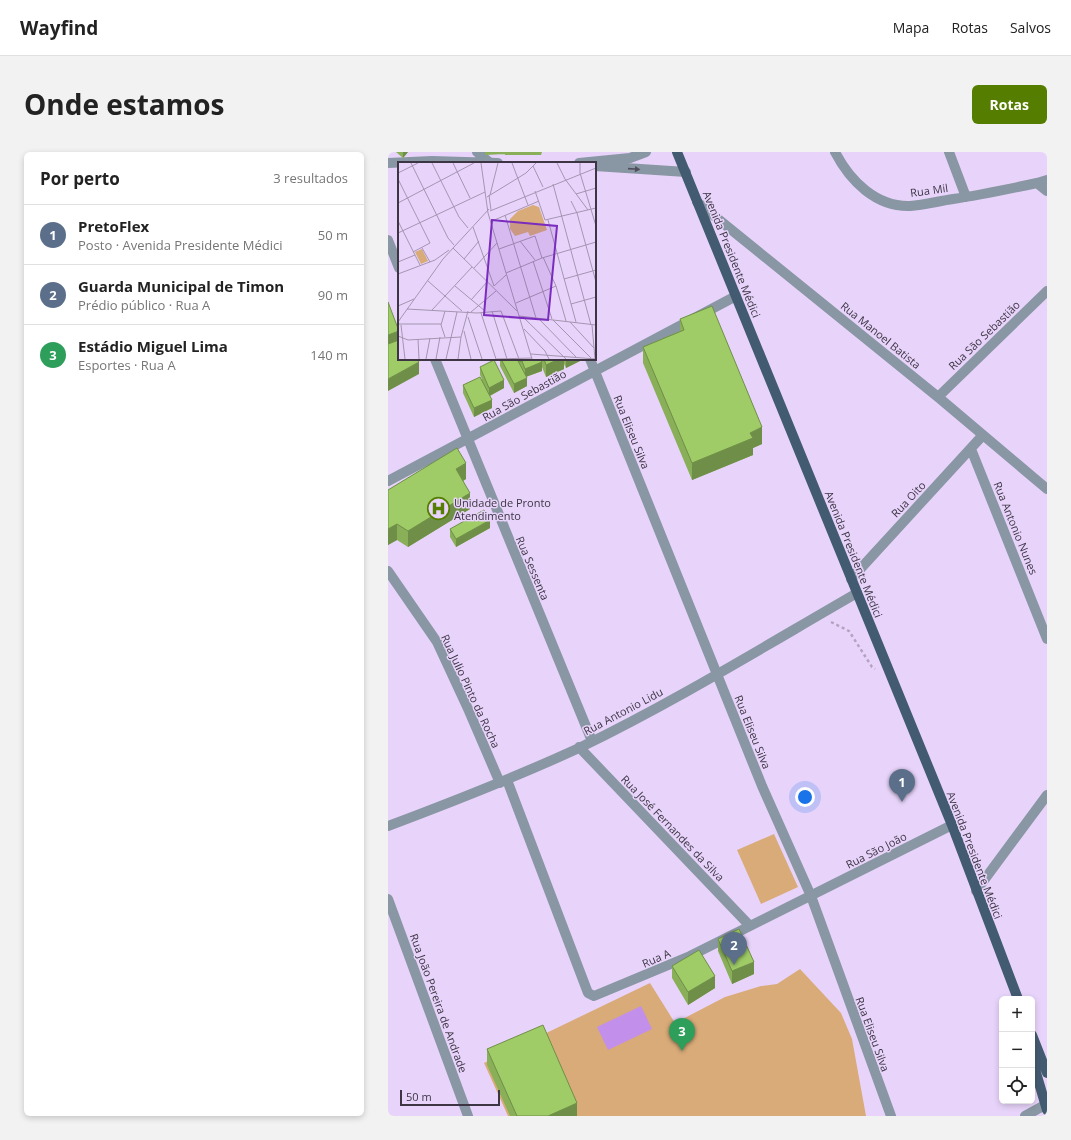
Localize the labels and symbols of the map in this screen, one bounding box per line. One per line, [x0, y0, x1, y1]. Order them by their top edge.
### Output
inset map [398, 162, 596, 360]
one-way arrow [628, 166, 640, 173]
street label: Rua Mil [909, 180, 949, 200]
street label: Avenida Presidente Médici [700, 188, 764, 320]
street label: Rua São Sebastião [945, 297, 1023, 373]
street label: Rua Manoel Batista [838, 298, 924, 372]
street label: Rua São Sebastião [479, 366, 569, 424]
street label: Rua Eliseu Silva [610, 393, 654, 471]
street label: Rua Oito [887, 477, 929, 520]
street label: Rua Antonio Nunes [991, 479, 1041, 577]
street label: Avenida Presidente Médici [822, 488, 886, 620]
hospital icon: Unidade de Pronto Atendimento [426, 495, 452, 521]
place label: Unidade de Pronto Atendimento [454, 495, 551, 523]
street label: Rua Sessenta [513, 534, 553, 602]
street label: Rua Julio Pinto da Rocha [438, 632, 504, 750]
street label: Rua Antonio Lidu [581, 684, 665, 738]
street label: Rua Eliseu Silva [731, 693, 775, 771]
pin: 1 [889, 769, 915, 802]
street label: Rua José Fernandes da Silva [618, 772, 728, 884]
your location [795, 787, 815, 807]
street label: Avenida Presidente Médici [944, 789, 1006, 921]
street label: Rua São João [843, 828, 909, 872]
street label: Rua João Pereira de Andrade [407, 931, 471, 1075]
pin: 2 [721, 932, 747, 965]
street label: Rua A [640, 945, 673, 971]
street label: Rua Eliseu Silva [853, 995, 893, 1073]
pin: 3 [669, 1018, 695, 1051]
scale bar [400, 1088, 500, 1107]

